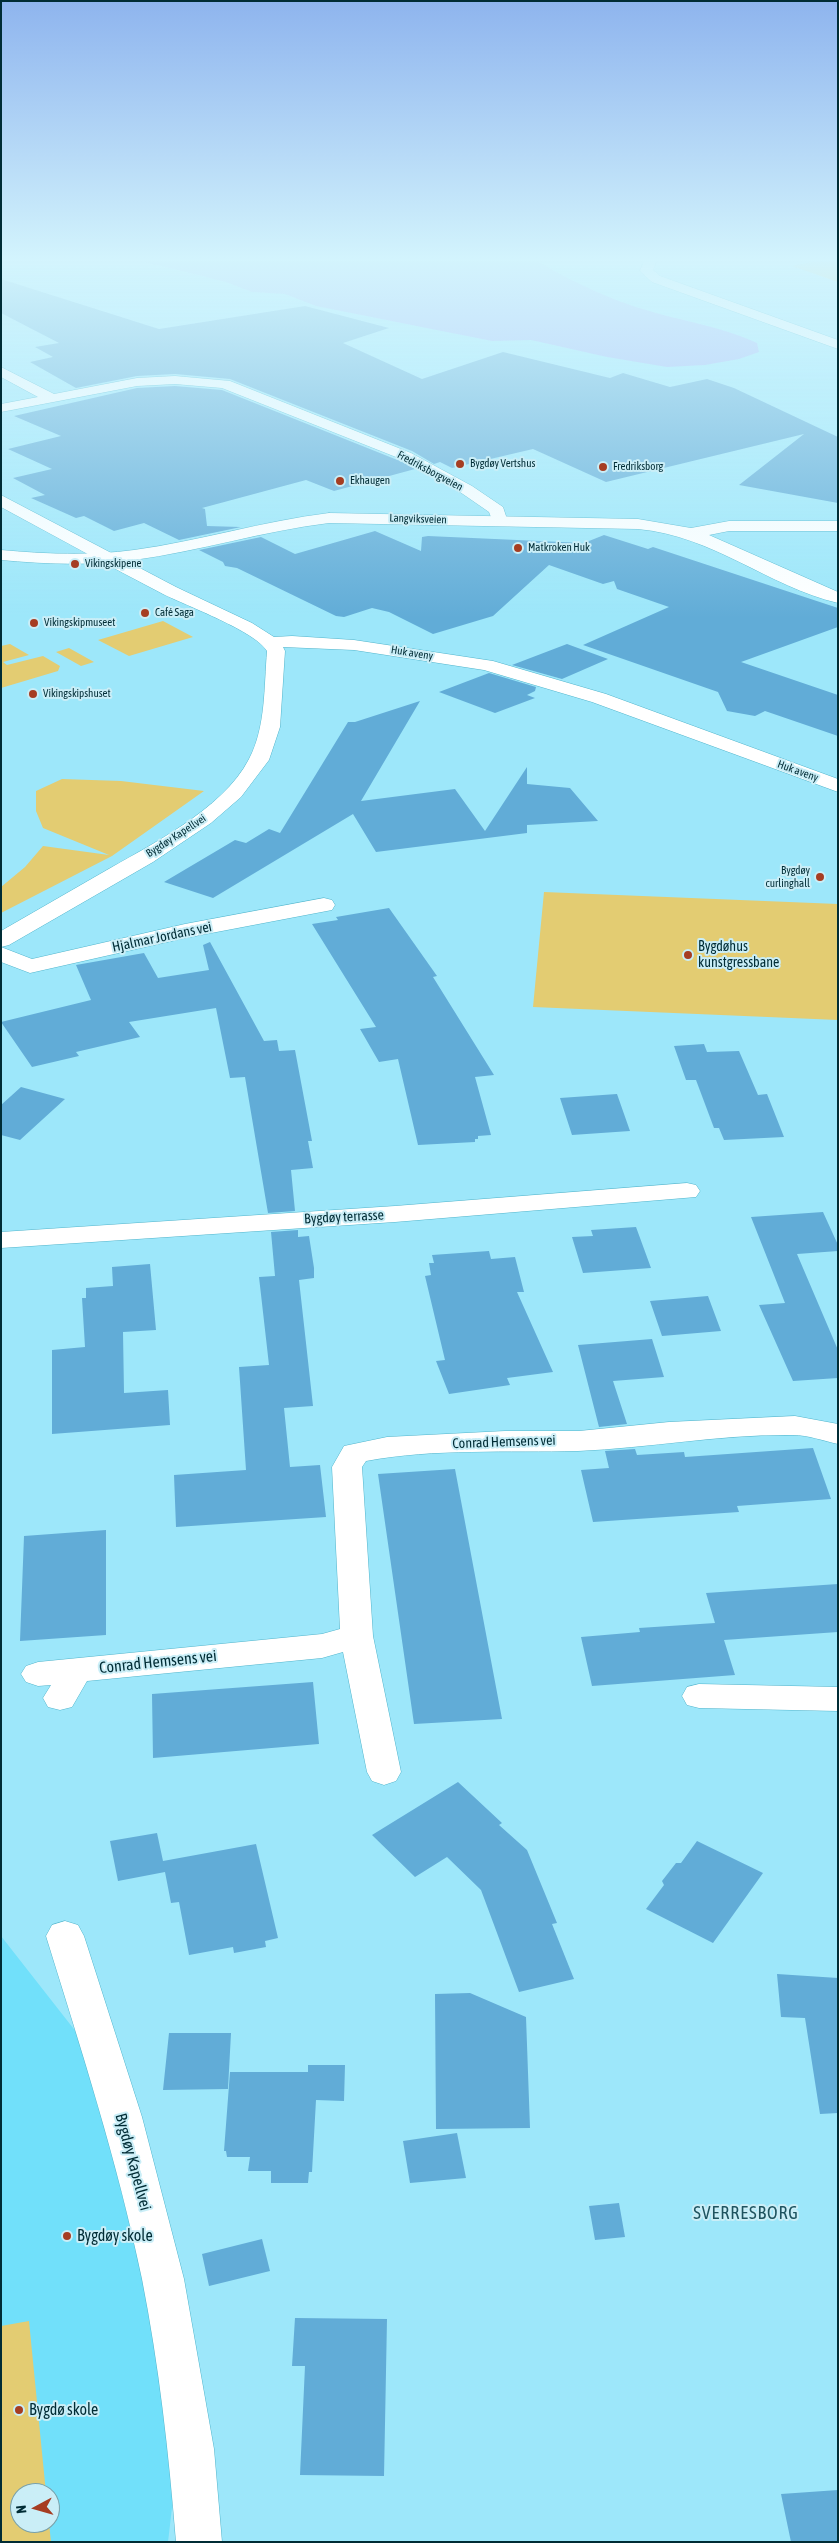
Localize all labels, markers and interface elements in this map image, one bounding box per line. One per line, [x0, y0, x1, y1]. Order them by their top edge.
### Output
street label: Fredriksborgveien [395, 448, 465, 494]
place label: Bygdøy Vertshus [470, 457, 535, 471]
marker: Bygdøy Vertshus [454, 458, 466, 470]
place label: Fredriksborg [613, 460, 663, 474]
marker: Fredriksborg [597, 461, 609, 473]
place label: Ekhaugen [350, 474, 390, 488]
marker: Ekhaugen [334, 475, 346, 487]
street label: Langviksveien [389, 511, 447, 527]
place label: Matkroken Huk [528, 541, 590, 555]
marker: Matkroken Huk [512, 542, 524, 554]
place label: Vikingskipene [85, 557, 141, 571]
marker: Vikingskipene [69, 558, 81, 570]
place label: Café Saga [155, 606, 194, 620]
marker: Café Saga [139, 607, 151, 619]
place label: Vikingskipmuseet [44, 616, 115, 630]
marker: Vikingskipmuseet [28, 617, 40, 629]
street label: Huk aveny [390, 643, 434, 663]
place label: Vikingskipshuset [43, 687, 111, 701]
marker: Vikingskipshuset [27, 688, 39, 700]
street label: Huk aveny [776, 758, 820, 784]
street label: Bygdøy Kapellvei [144, 812, 208, 860]
place label: Bygdøy curlinghall [766, 864, 810, 890]
marker: Bygdøy curlinghall [814, 871, 826, 883]
street label: Hjalmar Jordans vei [111, 918, 213, 956]
place label: Bygdøhus kunstgressbane [698, 939, 779, 972]
marker: Bygdøhus kunstgressbane [682, 949, 694, 961]
street label: Bygdøy terrasse [304, 1207, 384, 1227]
street label: Conrad Hemsens vei [452, 1432, 556, 1452]
street label: Conrad Hemsens vei [98, 1646, 218, 1678]
street label: Bygdøy Kapellvei [111, 2111, 155, 2213]
district label: SVERRESBORG [692, 2202, 800, 2224]
place label: Bygdøy skole [77, 2226, 153, 2246]
marker: Bygdøy skole [61, 2230, 73, 2242]
place label: Bygdø skole [29, 2400, 98, 2420]
marker: Bygdø skole [13, 2404, 25, 2416]
north arrow [10, 2483, 60, 2533]
text: N [13, 2505, 29, 2514]

